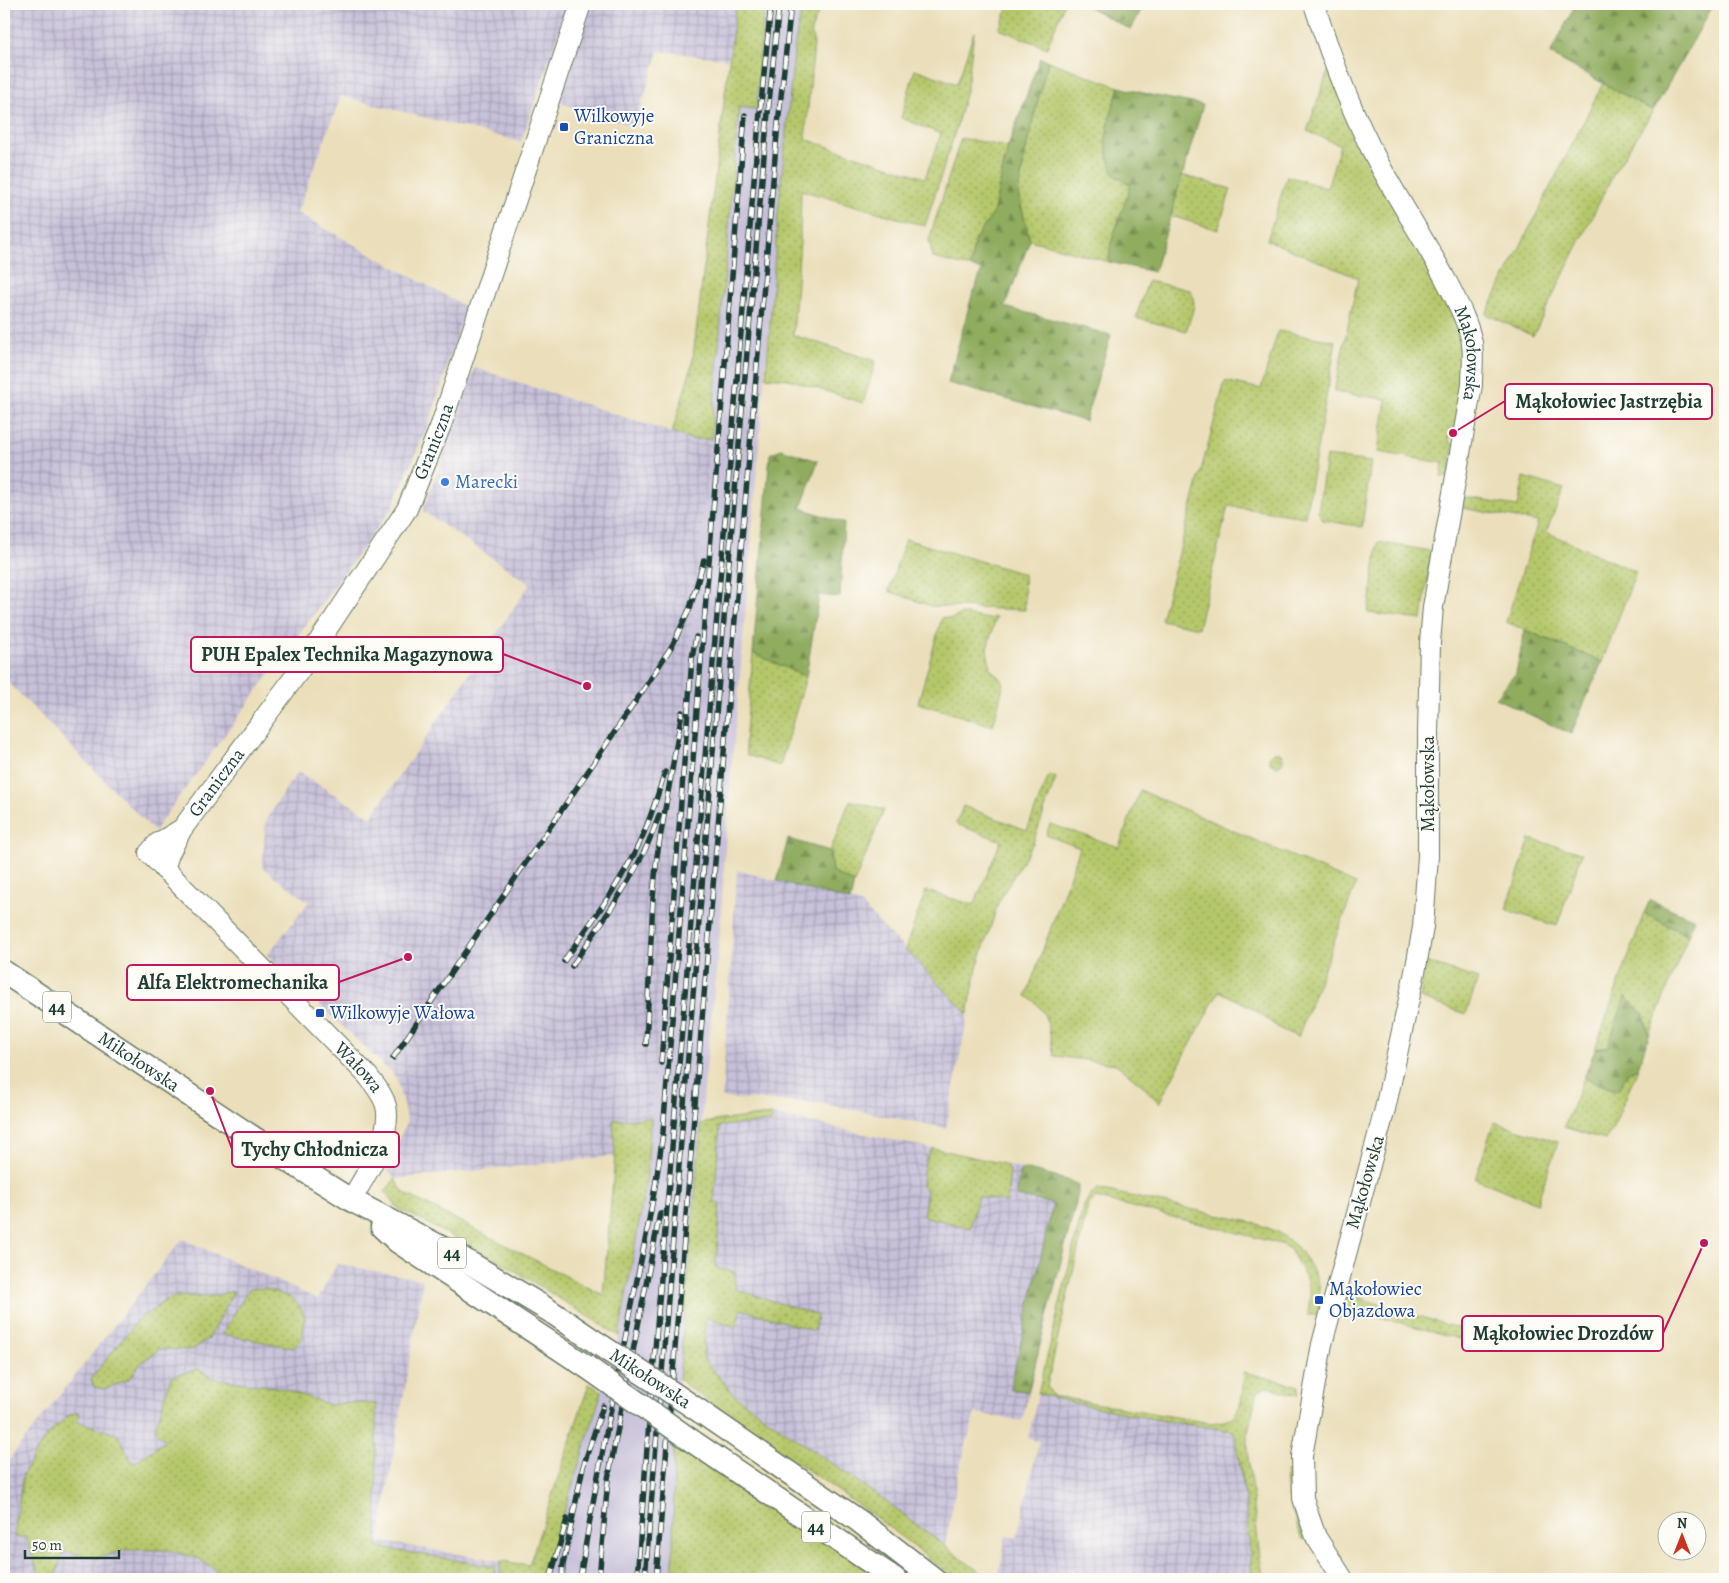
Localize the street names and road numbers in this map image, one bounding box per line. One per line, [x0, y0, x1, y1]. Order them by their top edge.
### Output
street label: Mąkołowska [1447, 301, 1486, 403]
street label: Graniczna [407, 400, 460, 484]
street label: Mąkołowska [1415, 736, 1441, 832]
street label: Graniczna [182, 742, 251, 822]
road number: 44 [43, 992, 71, 1022]
street label: Mikołowska [93, 1025, 185, 1098]
street label: Wałowa [328, 1035, 389, 1098]
street label: Mąkołowska [1339, 1132, 1391, 1232]
road number: 44 [438, 1238, 466, 1268]
street label: Mikołowska [604, 1342, 696, 1415]
road number: 44 [802, 1511, 830, 1542]

